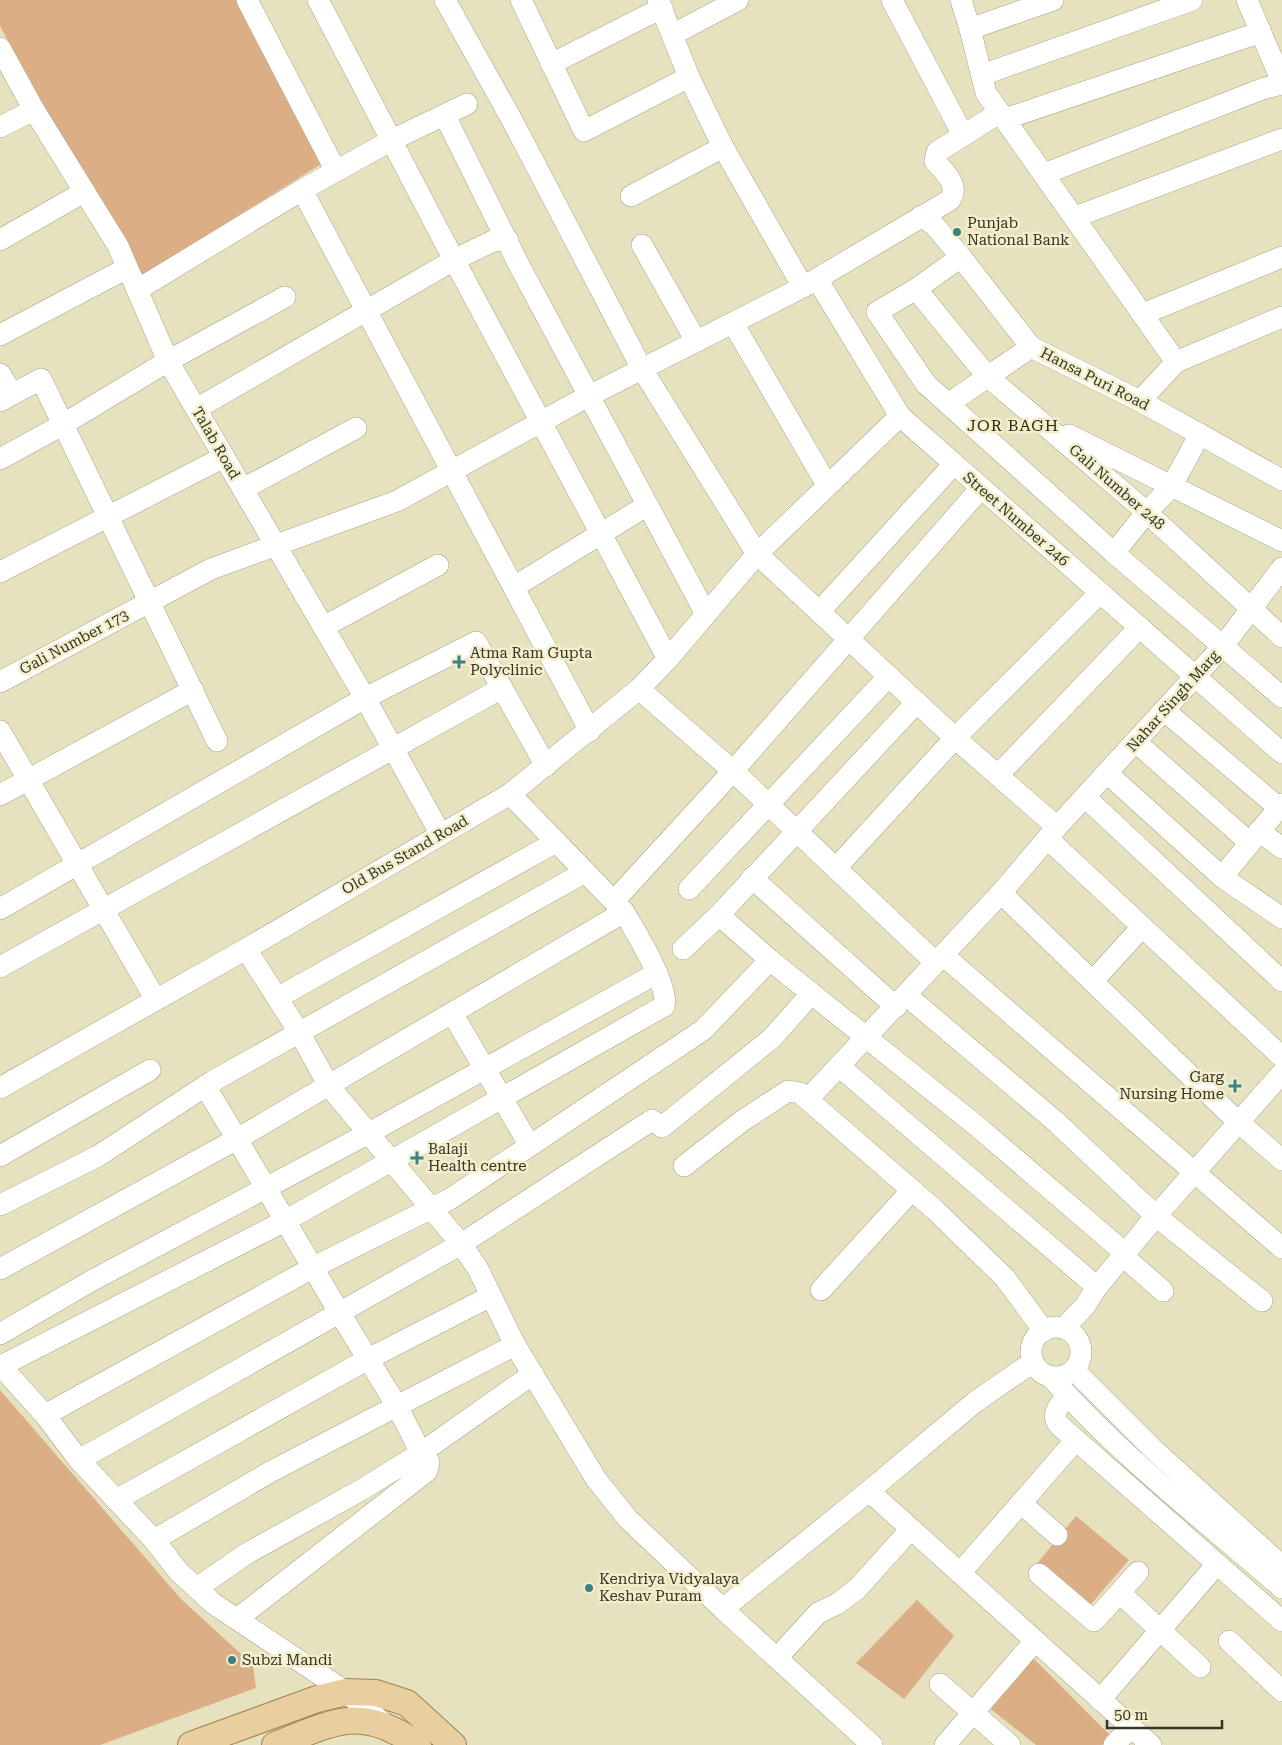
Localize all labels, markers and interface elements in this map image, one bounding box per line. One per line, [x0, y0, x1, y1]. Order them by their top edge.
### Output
place label: Punjab National Bank [967, 214, 1070, 249]
marker: Punjab National Bank [951, 226, 963, 238]
street label: Hansa Puri Road [1037, 344, 1153, 414]
street label: Talab Road [188, 404, 244, 483]
district label: JOR BAGH [967, 416, 1059, 435]
street label: Gali Number 248 [1065, 441, 1169, 533]
street label: Street Number 246 [959, 468, 1073, 570]
street label: Gali Number 173 [16, 606, 132, 678]
place label: Atma Ram Gupta Polyclinic [470, 644, 592, 679]
street label: Nahar Singh Marg [1123, 646, 1224, 755]
marker: Atma Ram Gupta Polyclinic [452, 655, 466, 669]
street label: Old Bus Stand Road [339, 811, 472, 899]
place label: Garg Nursing Home [1119, 1068, 1224, 1103]
marker: Garg Nursing Home [1228, 1079, 1242, 1093]
place label: Balaji Health centre [428, 1140, 527, 1175]
marker: Balaji Health centre [410, 1151, 424, 1165]
place label: Kendriya Vidyalaya Keshav Puram [599, 1570, 739, 1605]
marker: Kendriya Vidyalaya Keshav Puram [583, 1582, 595, 1594]
place label: Subzi Mandi [242, 1651, 333, 1669]
marker: Subzi Mandi [226, 1654, 238, 1666]
scale bar [1107, 1698, 1222, 1730]
text: 50 m [1114, 1706, 1149, 1724]

